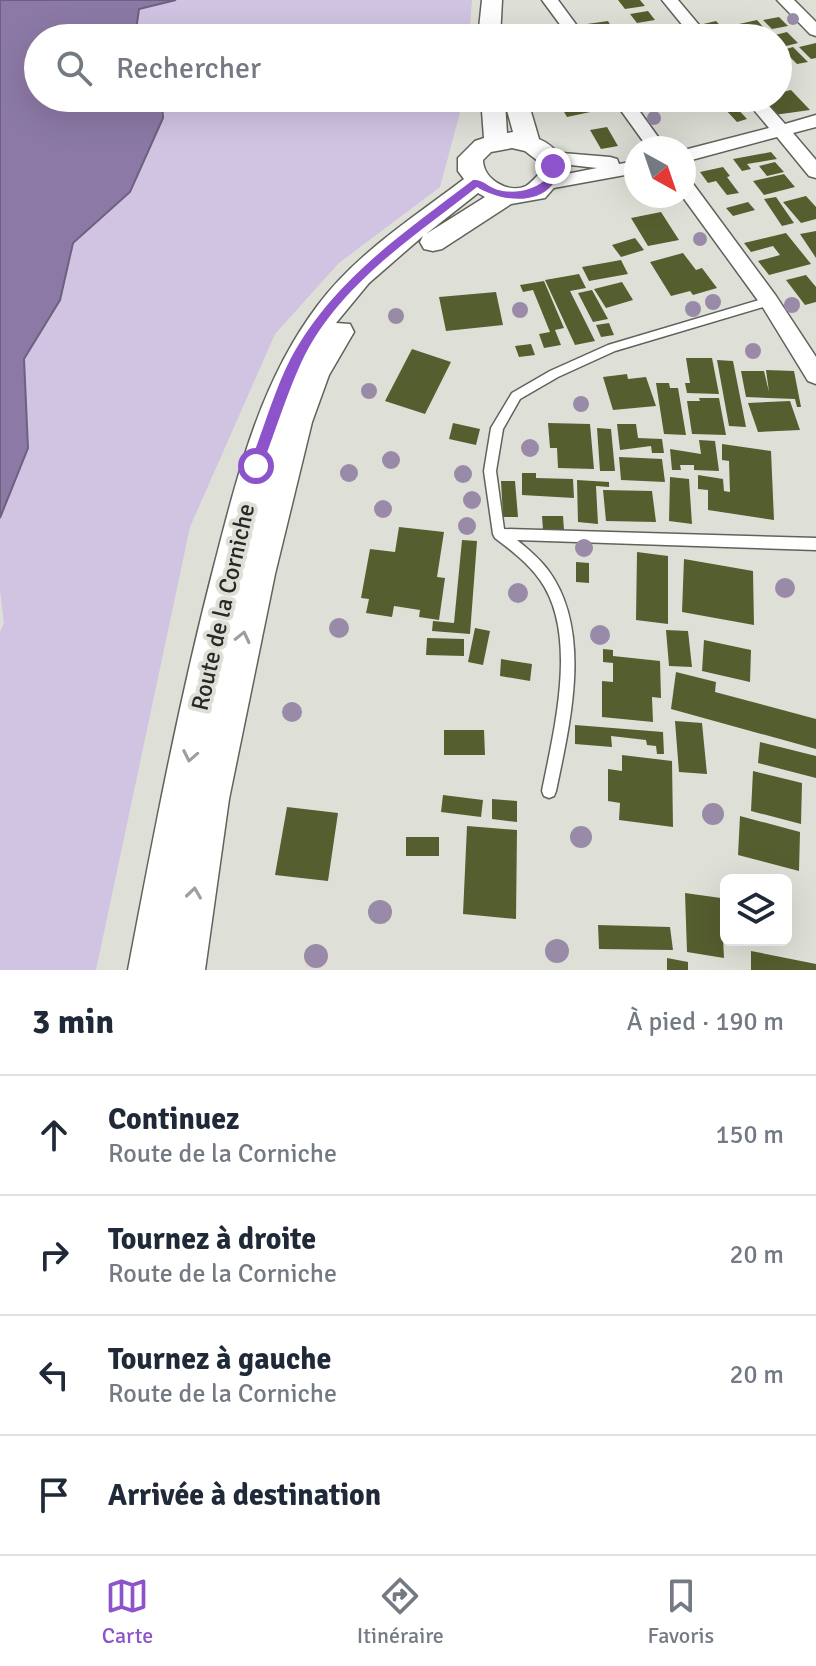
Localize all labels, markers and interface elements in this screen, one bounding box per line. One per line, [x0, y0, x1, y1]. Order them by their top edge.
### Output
search box [24, 24, 792, 112]
icon: search [52, 46, 96, 90]
text: Rechercher [116, 50, 261, 87]
north arrow [624, 136, 696, 208]
route end [535, 148, 571, 184]
route start [238, 448, 274, 484]
street label: Route de la Corniche [185, 501, 261, 713]
one-way arrow [234, 631, 251, 645]
one-way arrow [182, 749, 199, 762]
map controls [720, 874, 792, 946]
button: layers [720, 874, 792, 946]
one-way arrow [185, 886, 202, 900]
text: 3 min [32, 1001, 114, 1043]
text: À pied · 190 m [627, 1006, 784, 1038]
text: Continuez [108, 1101, 240, 1138]
icon: ahead [32, 1113, 76, 1157]
text: 150 m [715, 1119, 784, 1151]
text: Route de la Corniche [108, 1138, 337, 1170]
text: Tournez à droite [108, 1221, 316, 1258]
icon: right [32, 1233, 76, 1277]
text: 20 m [729, 1239, 784, 1271]
text: Route de la Corniche [108, 1258, 337, 1290]
text: Tournez à gauche [108, 1341, 331, 1378]
icon: left [32, 1353, 76, 1397]
text: 20 m [729, 1359, 784, 1391]
text: Route de la Corniche [108, 1378, 337, 1410]
icon: arrive [32, 1473, 76, 1517]
text: Arrivée à destination [108, 1477, 381, 1514]
tab: Carte [102, 1574, 153, 1649]
tab: Itinéraire [357, 1574, 444, 1649]
tab: Favoris [647, 1574, 714, 1649]

